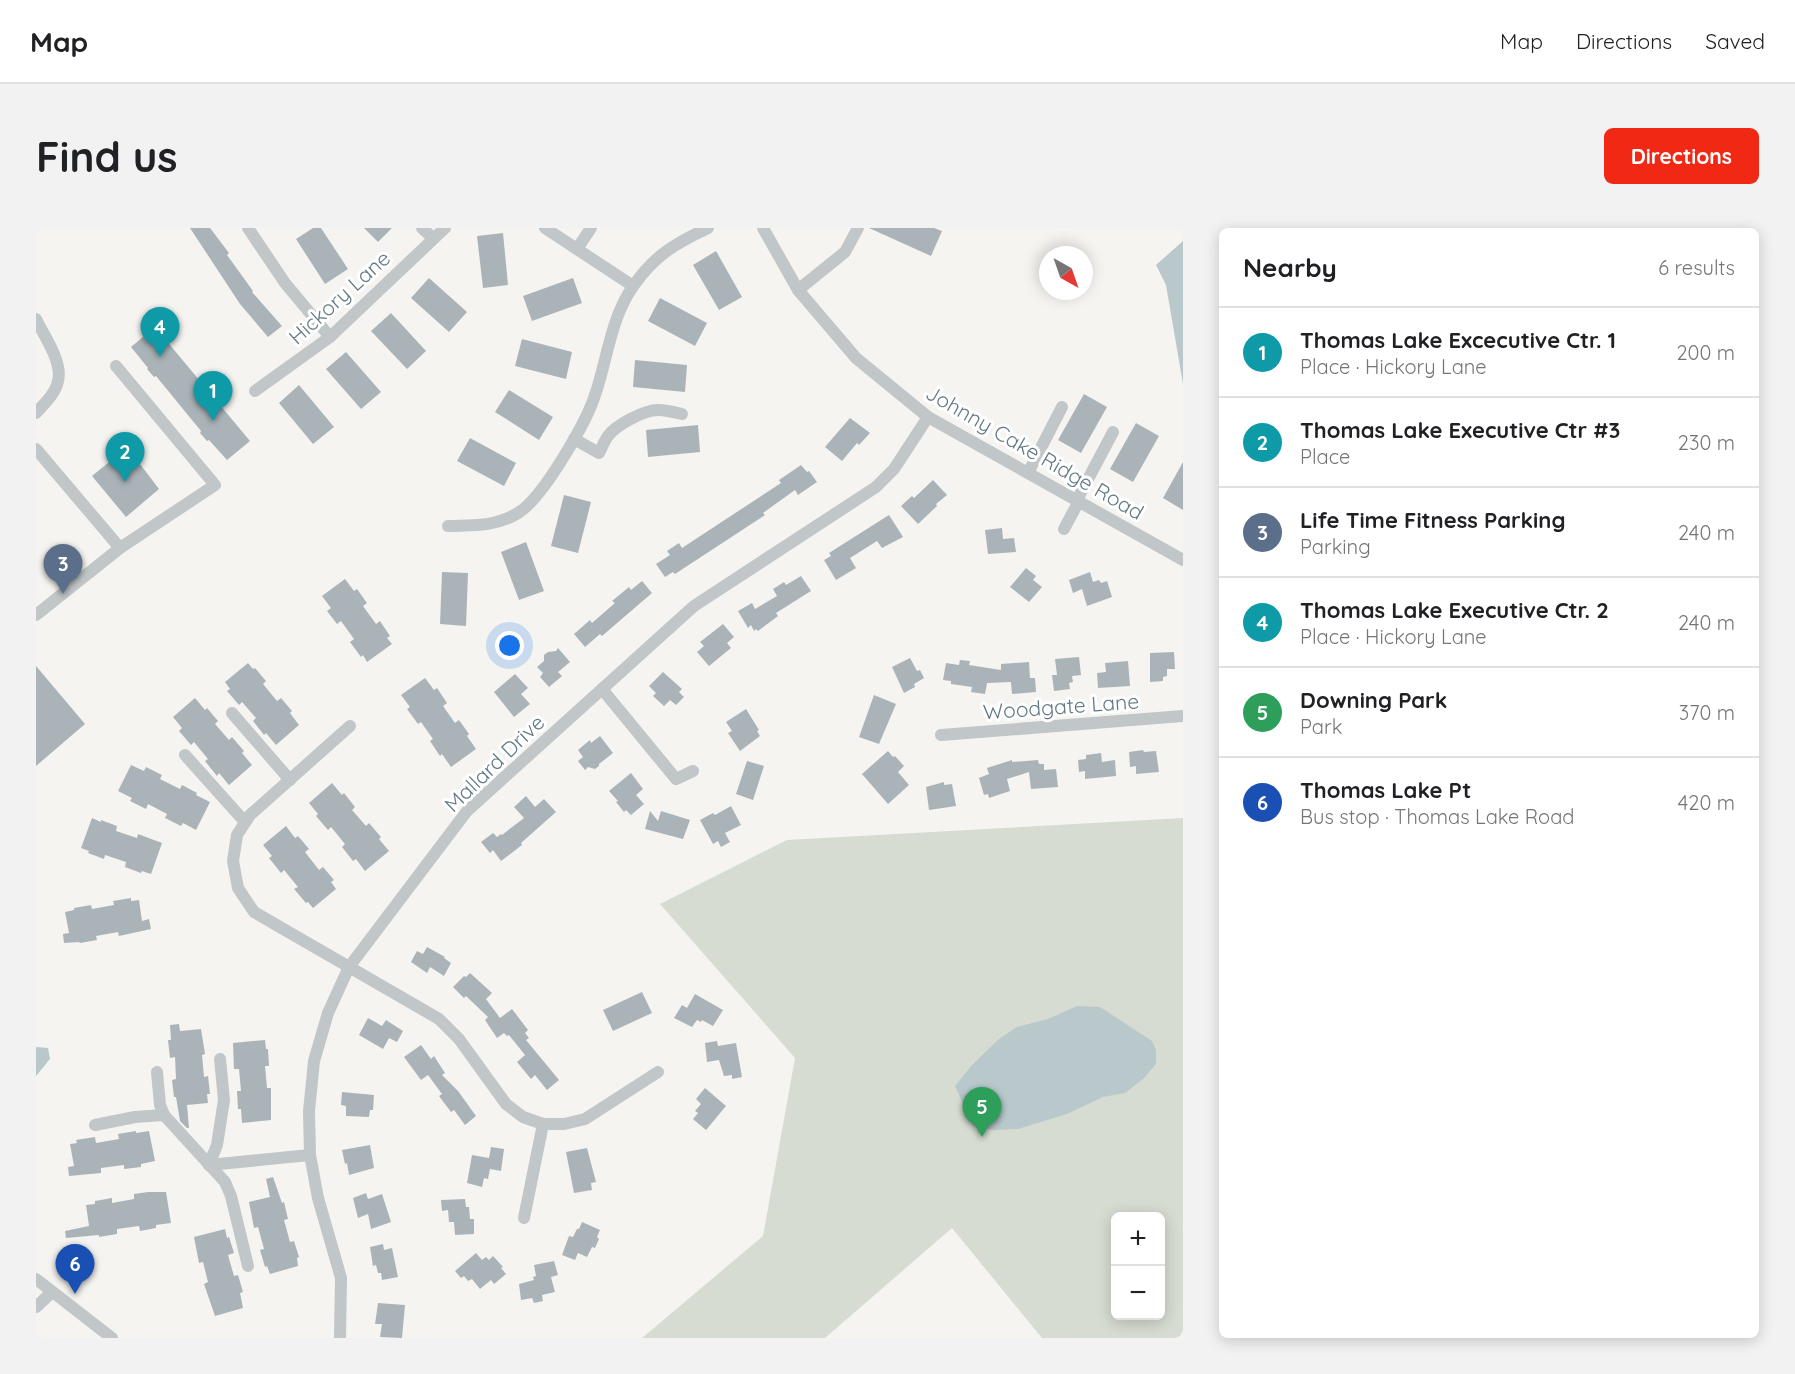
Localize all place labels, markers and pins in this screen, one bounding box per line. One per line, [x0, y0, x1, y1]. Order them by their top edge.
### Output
pin: 4 [140, 308, 180, 357]
pin: 1 [194, 372, 232, 421]
pin: 2 [106, 432, 145, 482]
pin: 3 [44, 544, 82, 594]
pin: 5 [962, 1088, 1002, 1137]
pin: 6 [56, 1244, 94, 1294]

